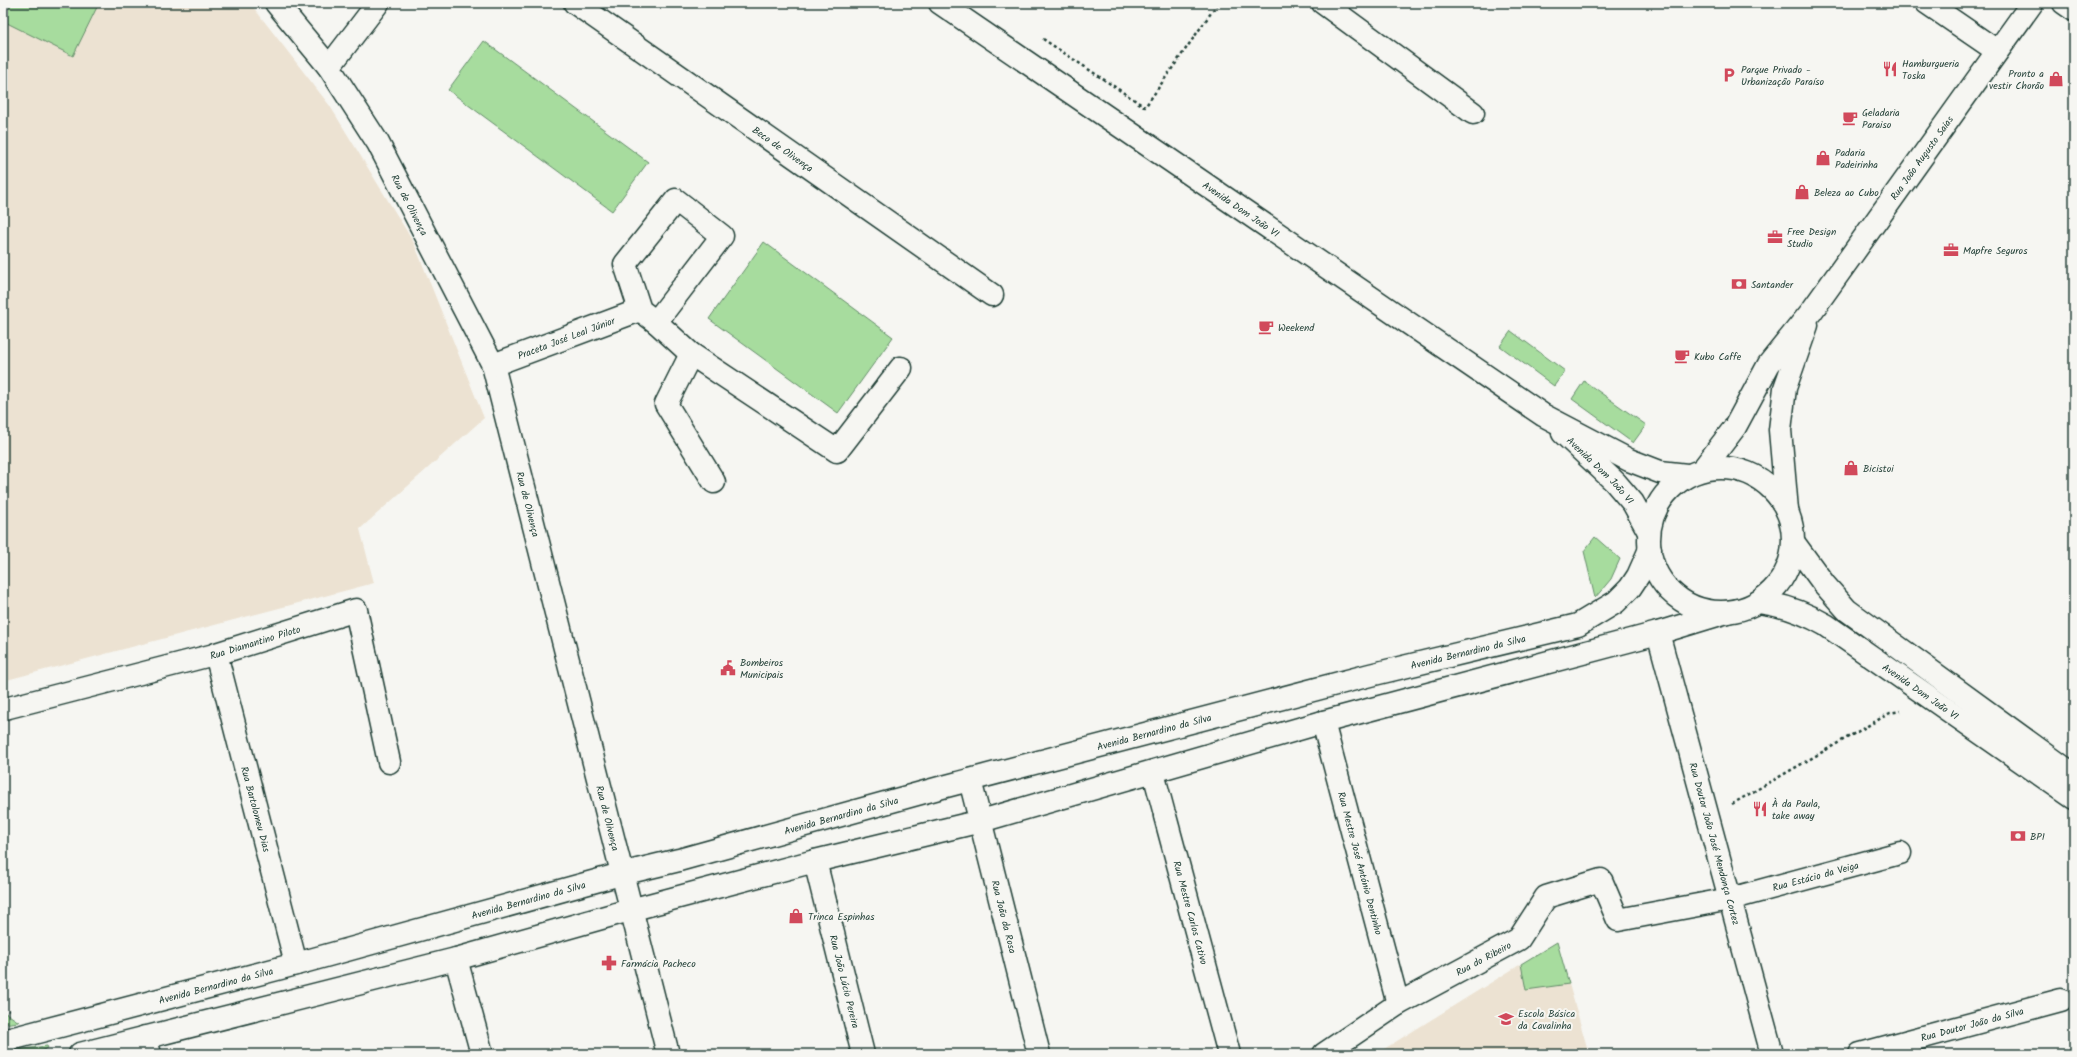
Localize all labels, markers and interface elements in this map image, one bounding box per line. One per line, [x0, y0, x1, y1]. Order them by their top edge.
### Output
place label: Hamburgueria Toska [1902, 56, 1959, 84]
restaurant icon: Hamburgueria Toska [1881, 60, 1899, 78]
place label: Parque Privado - Urbanização Paraíso [1741, 62, 1825, 90]
parking icon: Parque Privado - Urbanização Paraíso [1720, 66, 1738, 84]
place label: Pronto a vestir Chorão [1989, 66, 2044, 94]
shop icon: Pronto a vestir Chorão [2047, 70, 2065, 88]
place label: Geladaria Paraiso [1862, 105, 1900, 133]
cafe icon: Geladaria Paraiso [1841, 109, 1859, 127]
street label: Rua João Augusto Saias [1886, 112, 1958, 204]
street label: Beco de Olivença [749, 122, 817, 177]
place label: Padaria Padeirinha [1835, 145, 1878, 173]
shop icon: Padaria Padeirinha [1814, 149, 1832, 167]
street label: Rua de Olivença [387, 172, 432, 239]
street label: Avenida Dom João VI [1199, 178, 1283, 242]
shop icon: Beleza ao Cubo [1793, 183, 1811, 201]
place label: Beleza ao Cubo [1814, 185, 1879, 201]
place label: Free Design Studio [1787, 224, 1836, 252]
office icon: Free Design Studio [1766, 228, 1784, 246]
office icon: Mapfre Seguros [1942, 241, 1960, 259]
place label: Mapfre Seguros [1963, 243, 2028, 259]
bank icon: Santander [1730, 275, 1748, 293]
place label: Santander [1751, 277, 1794, 293]
street label: Praceta José Leal Júnior [515, 313, 618, 364]
cafe icon: Weekend [1257, 318, 1275, 336]
place label: Weekend [1278, 320, 1315, 336]
cafe icon: Kubo Caffe [1673, 347, 1691, 365]
place label: Kubo Caffe [1694, 349, 1742, 365]
street label: Avenida Dom João VI [1563, 433, 1638, 508]
shop icon: Bicistoi [1842, 459, 1860, 477]
place label: Bicistoi [1863, 461, 1894, 477]
street label: Rua de Olivença [511, 470, 543, 539]
street label: Rua Diamantino Piloto [208, 621, 303, 664]
street label: Avenida Bernardino da Silva [1409, 631, 1528, 674]
place label: Bombeiros Municipais [740, 655, 784, 683]
public building icon: Bombeiros Municipais [719, 659, 737, 677]
street label: Avenida Dom João VI [1879, 660, 1962, 724]
street label: Avenida Bernardino da Silva [1095, 710, 1214, 755]
street label: Rua Doutor João José Mendonça Cortez [1684, 761, 1744, 927]
street label: Rua Bartolomeu Dias [236, 765, 274, 855]
street label: Rua de Olivença [591, 784, 623, 853]
street label: Rua Mestre José António Dentinho [1333, 790, 1386, 937]
street label: Avenida Bernardino da Silva [782, 793, 901, 840]
place label: À da Paula, take away [1772, 796, 1820, 824]
restaurant icon: À da Paula, take away [1751, 800, 1769, 818]
bank icon: BPI [2009, 827, 2027, 845]
place label: BPI [2030, 829, 2045, 845]
street label: Rua Estácio da Veiga [1771, 857, 1861, 896]
street label: Rua Mestre Carlos Cativo [1168, 859, 1212, 967]
street label: Avenida Bernardino da Silva [470, 877, 588, 924]
street label: Rua João da Rosa [987, 879, 1020, 956]
shop icon: Trinca Espinhas [787, 907, 805, 925]
place label: Trinca Espinhas [808, 909, 875, 925]
street label: Rua João Lúcio Pereira [825, 933, 863, 1030]
street label: Rua do Ribeiro [1453, 937, 1515, 981]
pharmacy icon: Farmácia Pacheco [600, 954, 618, 972]
place label: Farmácia Pacheco [621, 956, 696, 972]
street label: Avenida Bernardino da Silva [157, 963, 275, 1009]
street label: Rua Doutor João da Silva [1919, 1003, 2026, 1046]
place label: Escola Básica da Cavalinha [1518, 1006, 1575, 1034]
school or university icon: Escola Básica da Cavalinha [1497, 1010, 1515, 1028]

